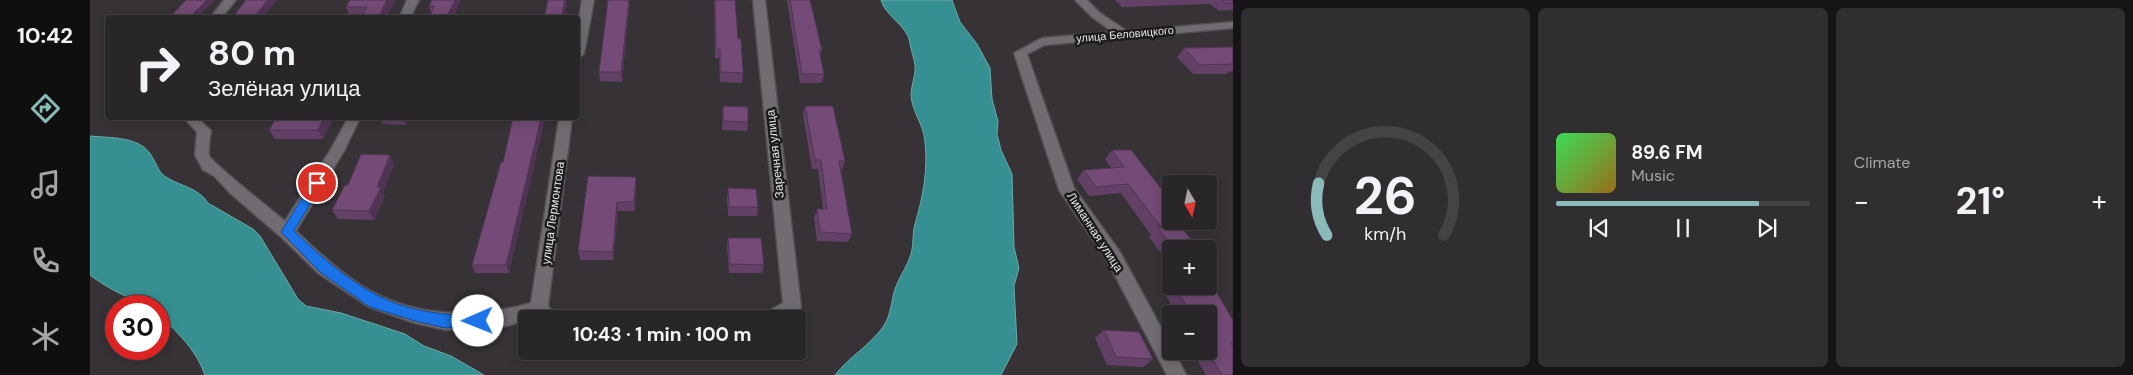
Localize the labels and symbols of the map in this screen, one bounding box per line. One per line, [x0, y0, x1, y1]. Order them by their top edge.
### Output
street label: улица Беловицкого [1076, 23, 1174, 45]
street label: Заречная улица [762, 109, 788, 199]
street label: улица Лермонтова [538, 160, 568, 266]
pin [296, 162, 338, 204]
north arrow [1162, 175, 1218, 230]
street label: Лиманная улица [1063, 189, 1127, 275]
position arrow [451, 294, 503, 346]
speed limit sign: 30 [105, 295, 170, 360]

